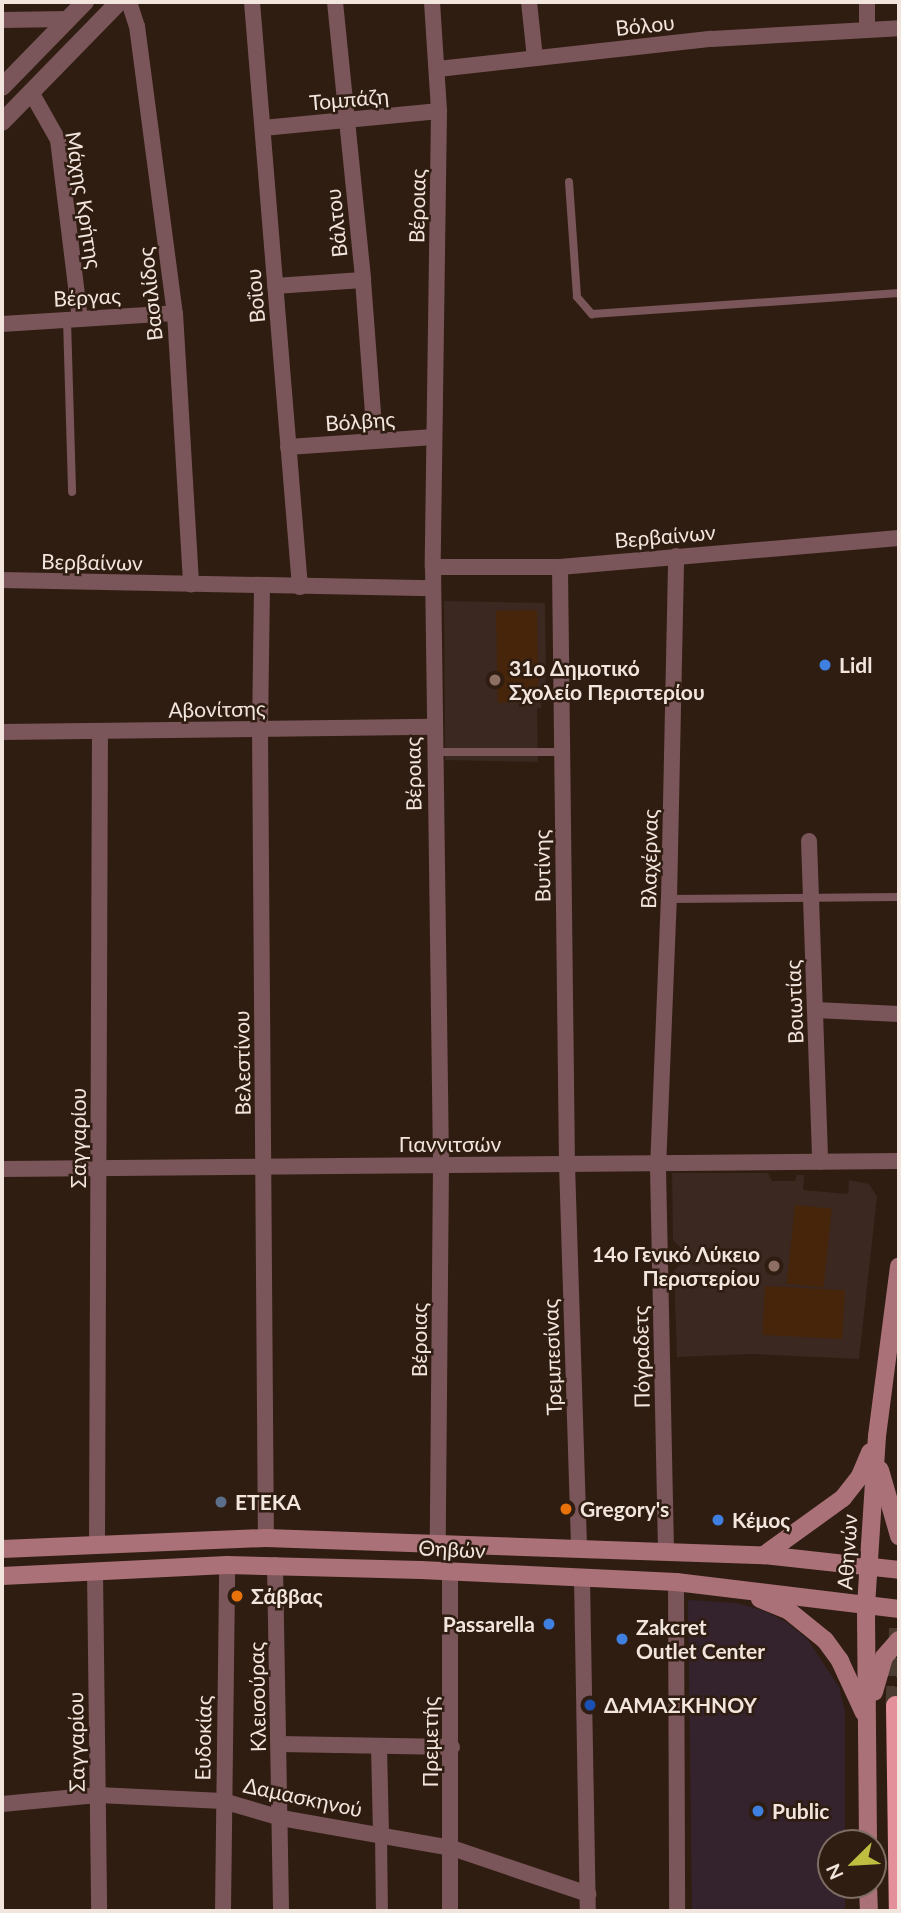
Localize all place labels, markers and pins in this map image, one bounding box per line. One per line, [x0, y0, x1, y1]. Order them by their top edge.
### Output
place label: Lidl [839, 652, 872, 678]
place label: 31ο Δημοτικό Σχολείο Περιστερίου [509, 655, 705, 705]
marker: Lidl [817, 657, 833, 673]
marker: 31ο Δημοτικό Σχολείο Περιστερίου [487, 672, 503, 688]
place label: 14ο Γενικό Λύκειο Περιστερίου [591, 1241, 760, 1291]
marker: 14ο Γενικό Λύκειο Περιστερίου [766, 1258, 782, 1274]
place label: ΕΤΕΚΑ [235, 1489, 301, 1515]
marker: ΕΤΕΚΑ [213, 1494, 229, 1510]
place label: Gregory's [580, 1496, 669, 1522]
marker: Gregory's [558, 1501, 574, 1517]
place label: Κέμος [732, 1507, 790, 1533]
marker: Κέμος [710, 1512, 726, 1528]
place label: Σάββας [251, 1583, 323, 1609]
marker: Σάββας [229, 1588, 245, 1604]
place label: Passarella [443, 1611, 535, 1637]
place label: Zakcret Outlet Center [636, 1614, 765, 1664]
marker: Passarella [541, 1616, 557, 1632]
marker: Zakcret Outlet Center [614, 1631, 630, 1647]
place label: ΔΑΜΑΣΚΗΝΟΥ [604, 1692, 757, 1718]
marker: ΔΑΜΑΣΚΗΝΟΥ [582, 1697, 598, 1713]
place label: Public [772, 1798, 829, 1824]
marker: Public [750, 1803, 766, 1819]

